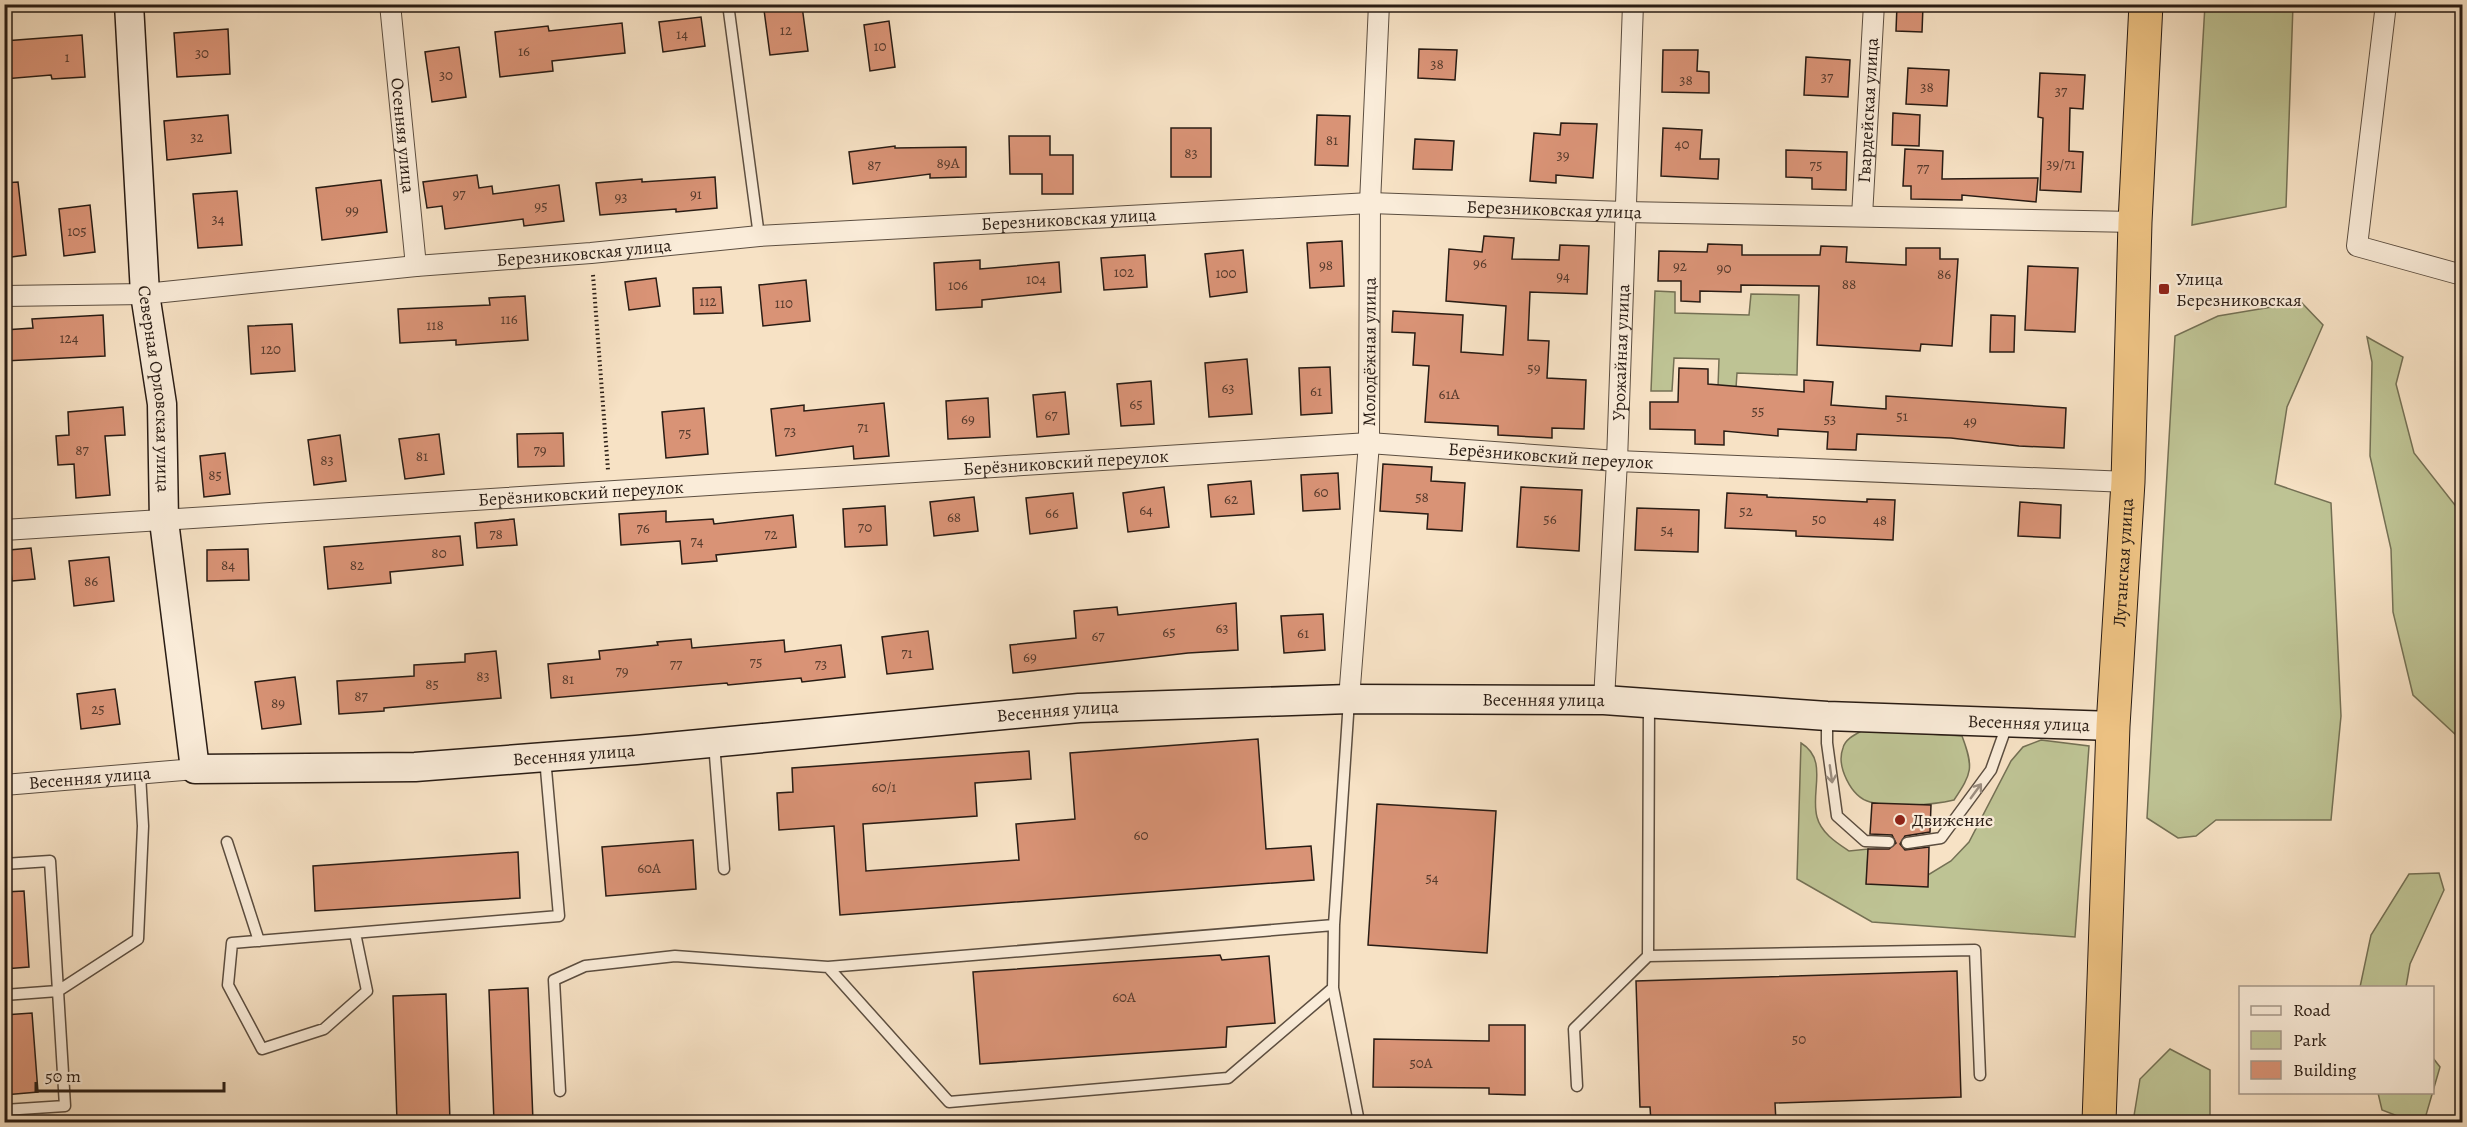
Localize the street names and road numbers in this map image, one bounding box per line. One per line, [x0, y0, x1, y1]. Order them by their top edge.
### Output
street label: Гвардейская улица [1852, 36, 1884, 183]
street label: Осенняя улица [385, 76, 421, 195]
street label: Березниковская улица [1466, 194, 1643, 224]
street label: Березниковская улица [981, 203, 1158, 236]
street label: Березниковская улица [496, 233, 673, 272]
street label: Молодёжная улица [1357, 276, 1382, 427]
street label: Урожайная улица [1606, 283, 1635, 421]
street label: Северная Орловская улица [133, 285, 176, 493]
street label: Берёзниковский переулок [1447, 437, 1654, 474]
street label: Берёзниковский переулок [962, 444, 1169, 481]
street label: Берёзниковский переулок [477, 475, 684, 512]
street label: Луганская улица [2107, 497, 2139, 628]
street label: Весенняя улица [1482, 688, 1605, 712]
street label: Весенняя улица [996, 695, 1120, 728]
street label: Весенняя улица [1967, 709, 2091, 737]
street label: Весенняя улица [512, 738, 637, 771]
street label: Весенняя улица [28, 761, 152, 795]

